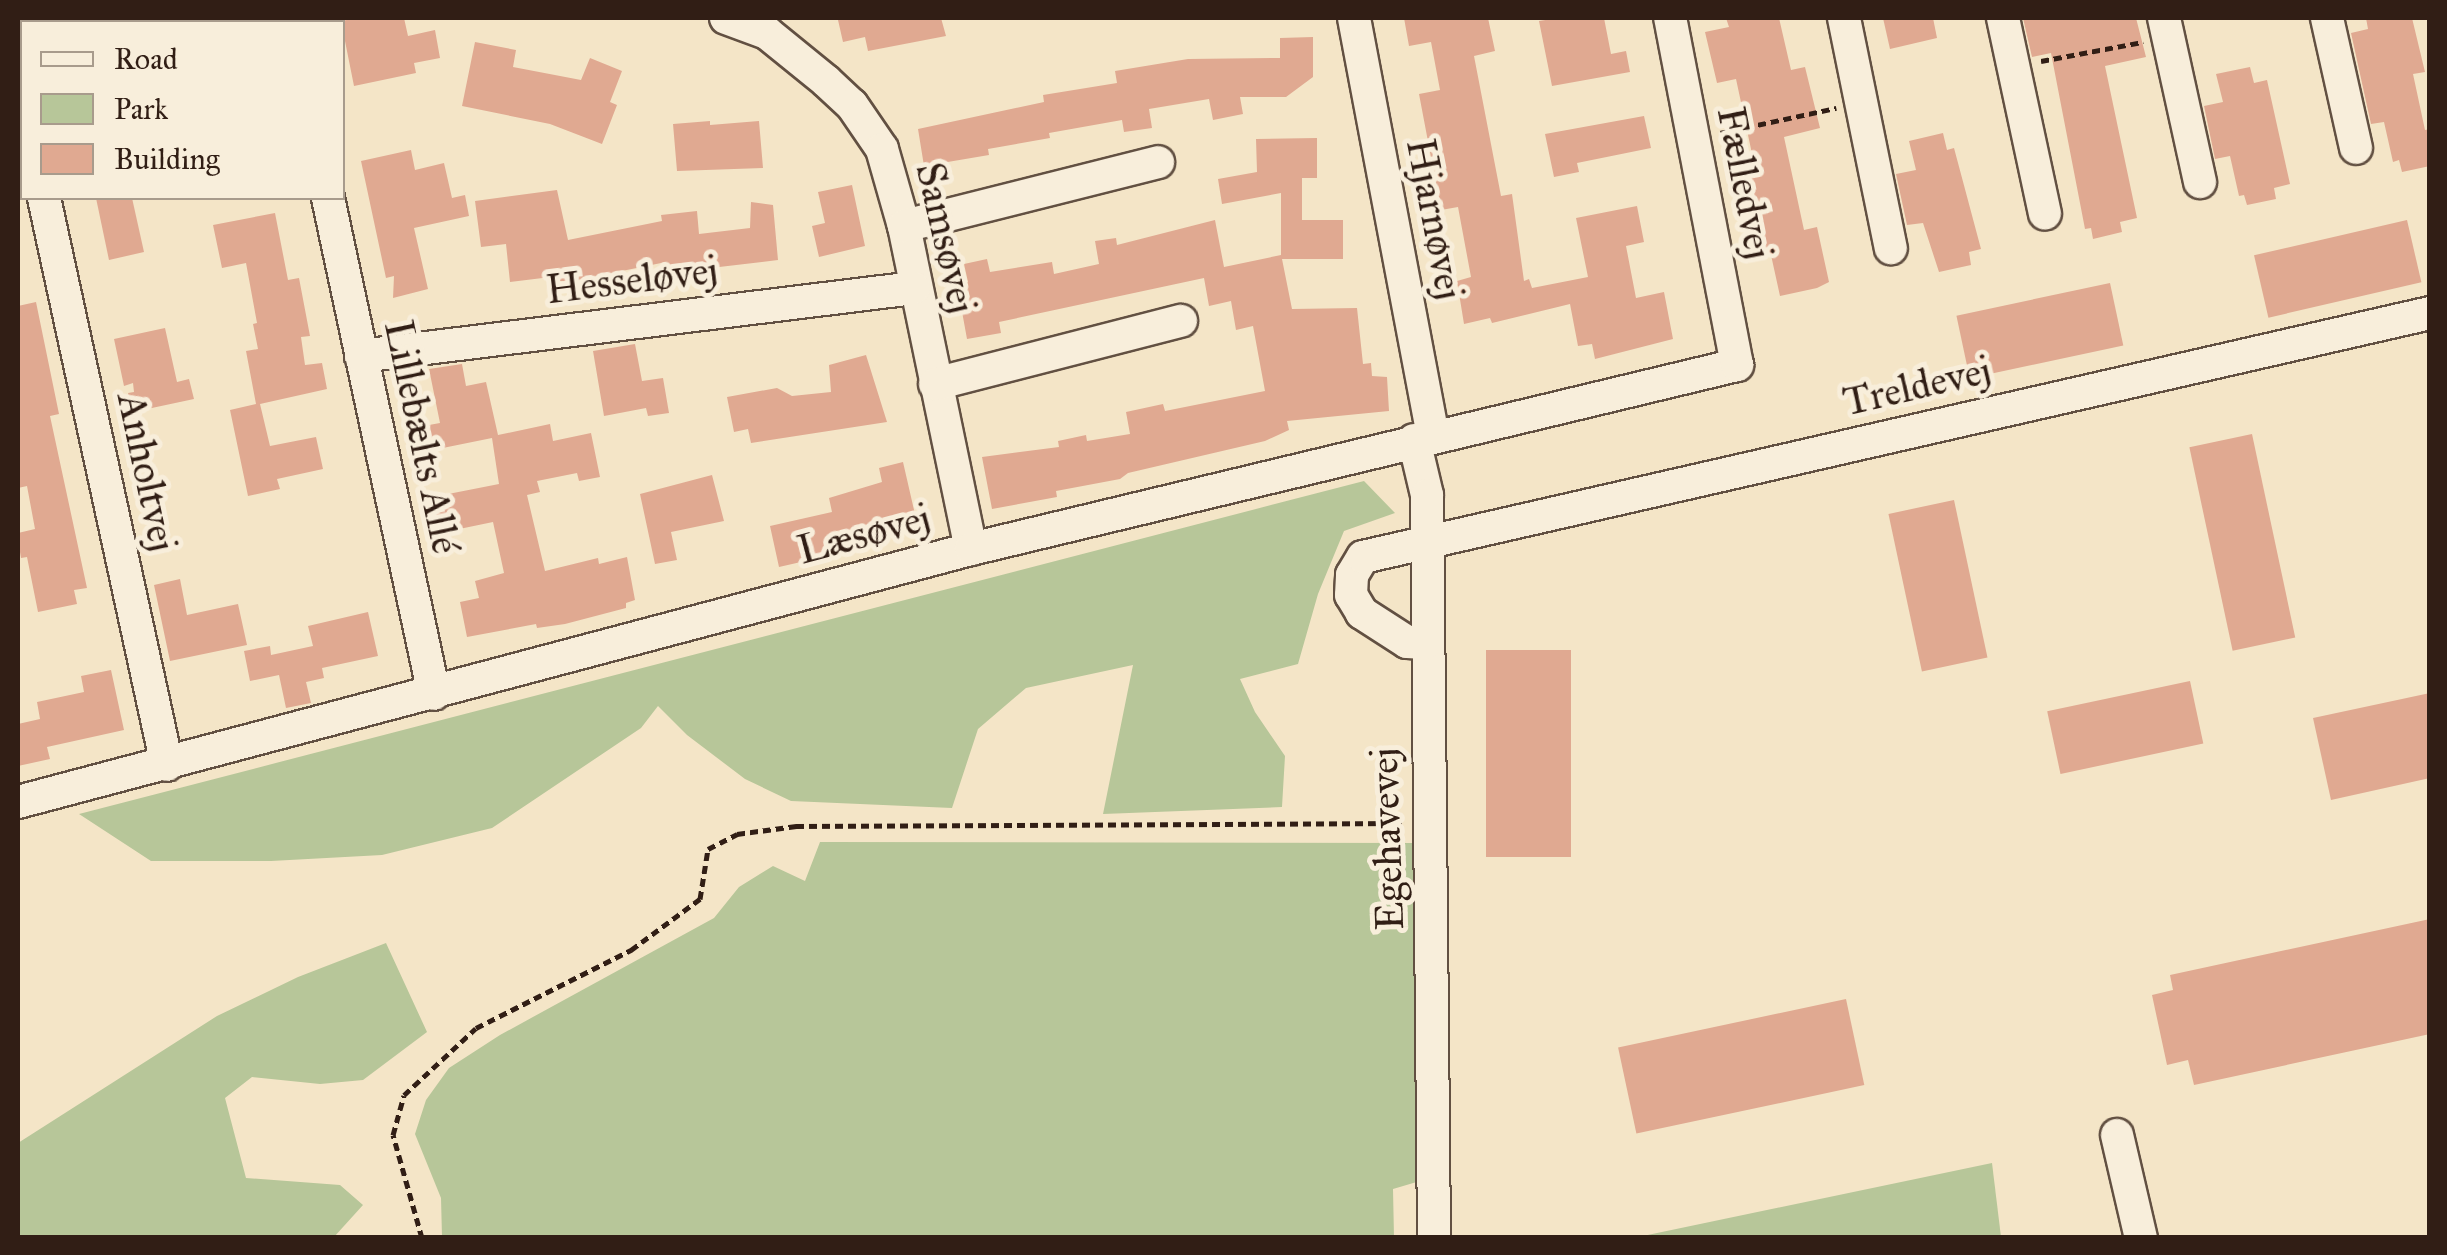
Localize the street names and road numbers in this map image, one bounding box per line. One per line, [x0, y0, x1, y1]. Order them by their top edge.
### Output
street label: Fælledvej [1707, 103, 1783, 263]
street label: Hjarnøvej [1396, 134, 1474, 304]
street label: Samsøvej [905, 158, 987, 318]
street label: Hesseløvej [543, 246, 721, 314]
street label: Lillebælts Allé [374, 316, 470, 558]
street label: Treldevej [1838, 346, 1996, 426]
street label: Anholtvej [107, 388, 187, 556]
street label: Læsøvej [792, 493, 936, 575]
street label: Egehavevej [1360, 747, 1414, 931]

